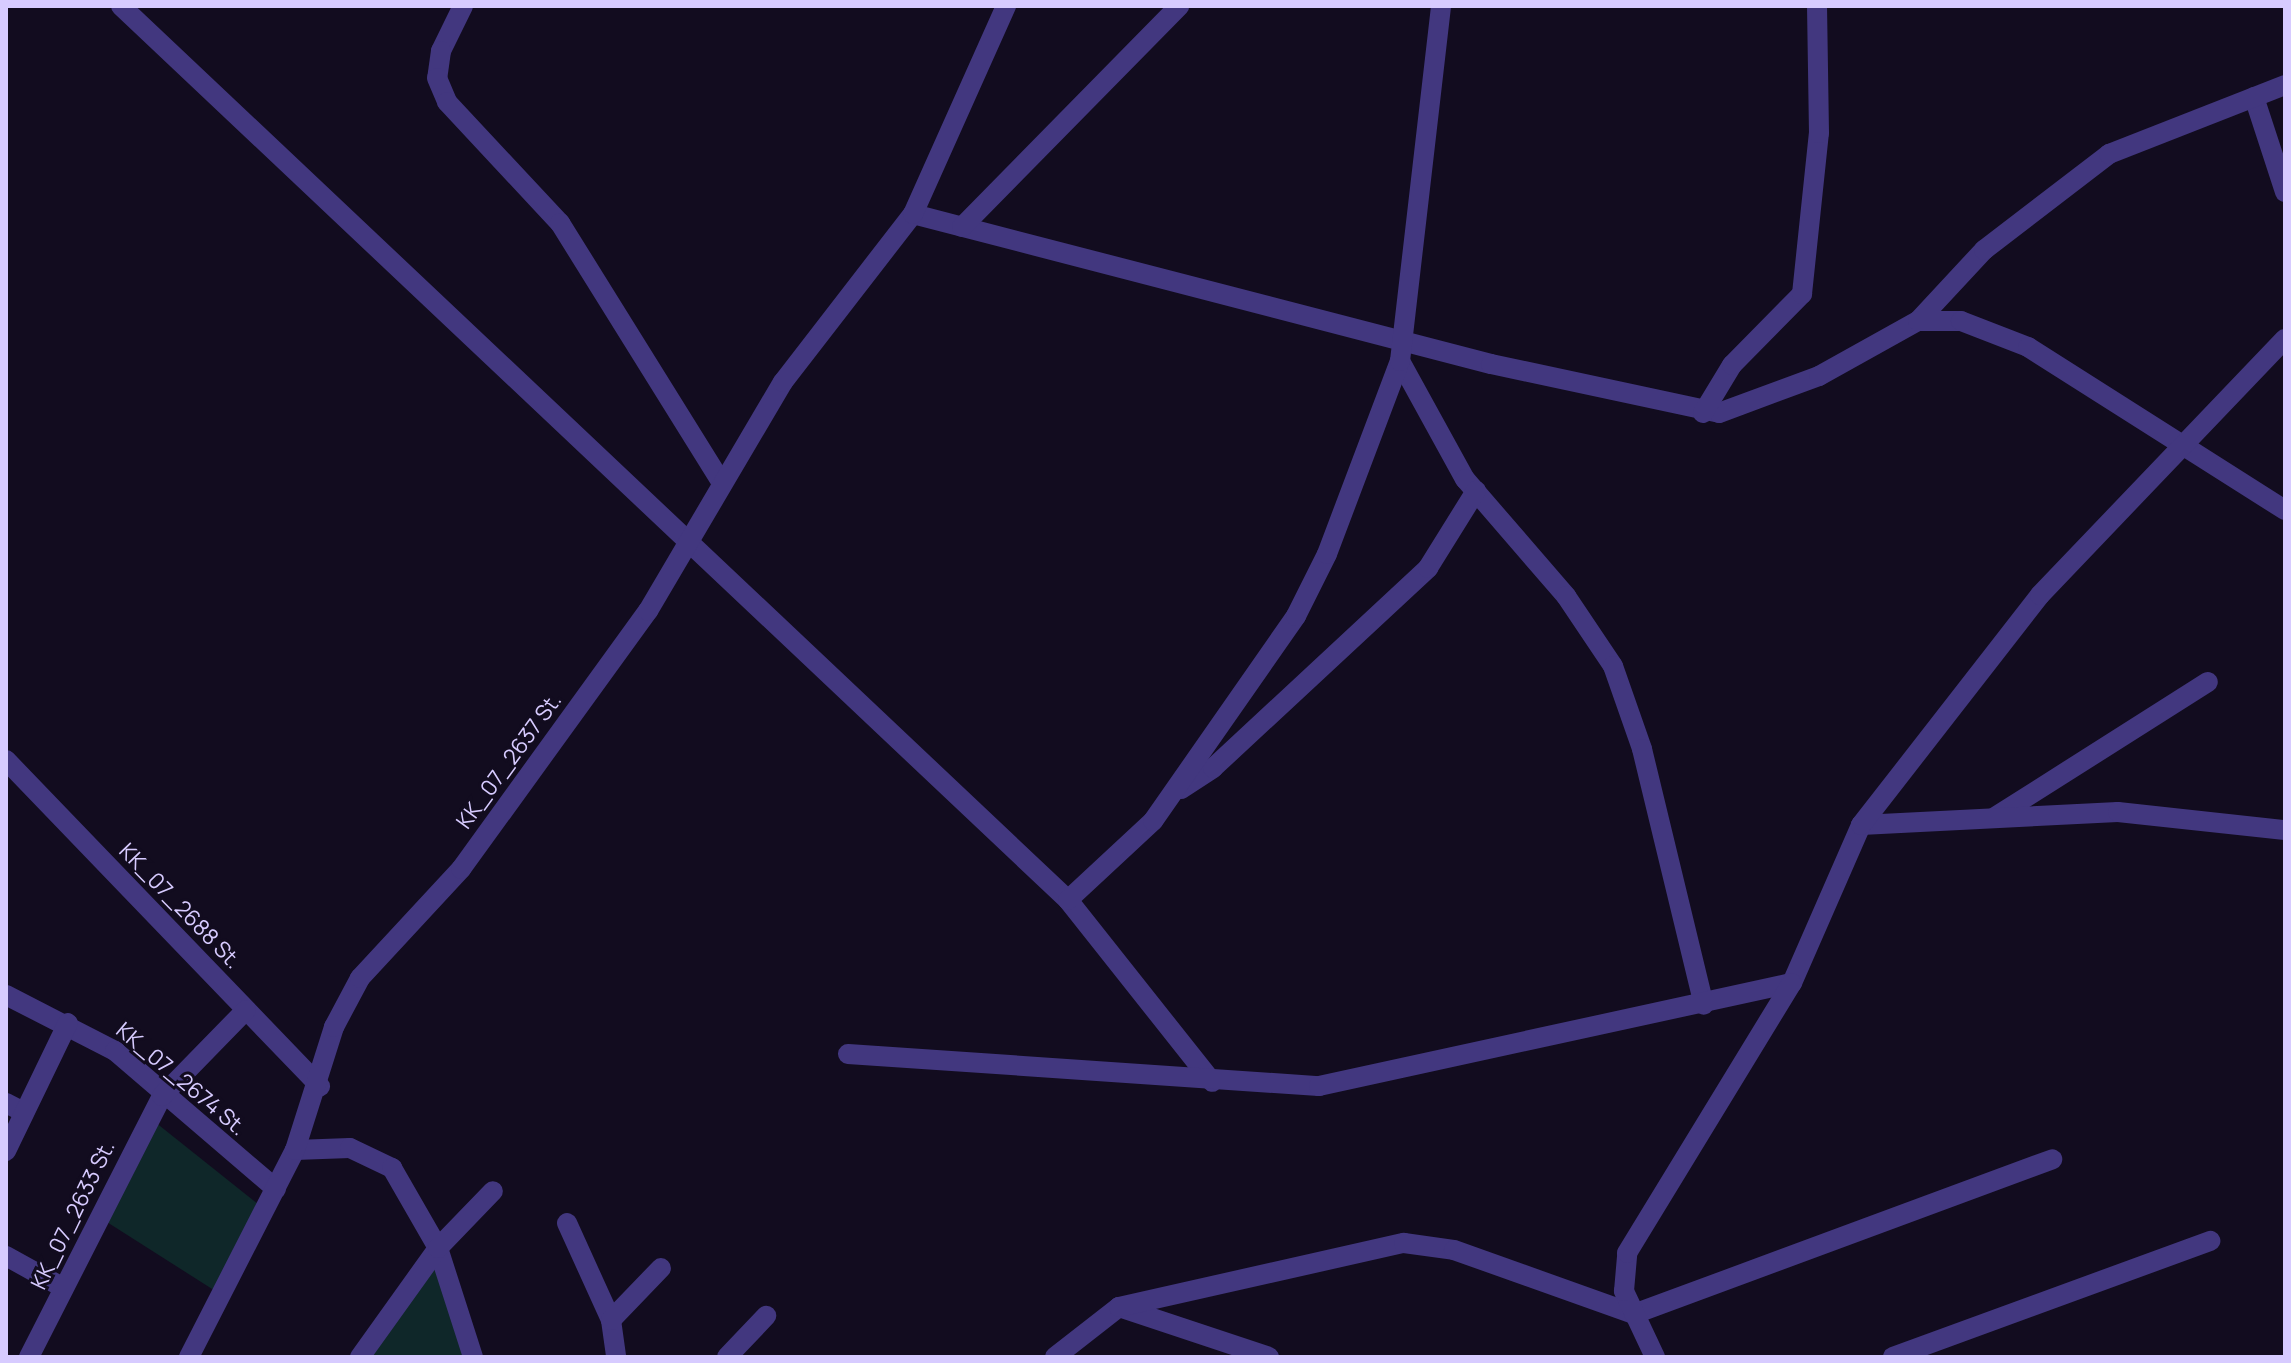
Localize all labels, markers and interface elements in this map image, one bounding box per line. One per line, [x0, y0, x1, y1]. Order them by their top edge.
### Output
street label: KK_07_2637 St. [451, 688, 567, 834]
street label: KK_07_2688 St. [114, 838, 246, 974]
street label: KK_07_2674 St. [111, 1017, 251, 1141]
street label: KK_07_2633 St. [26, 1136, 120, 1294]

